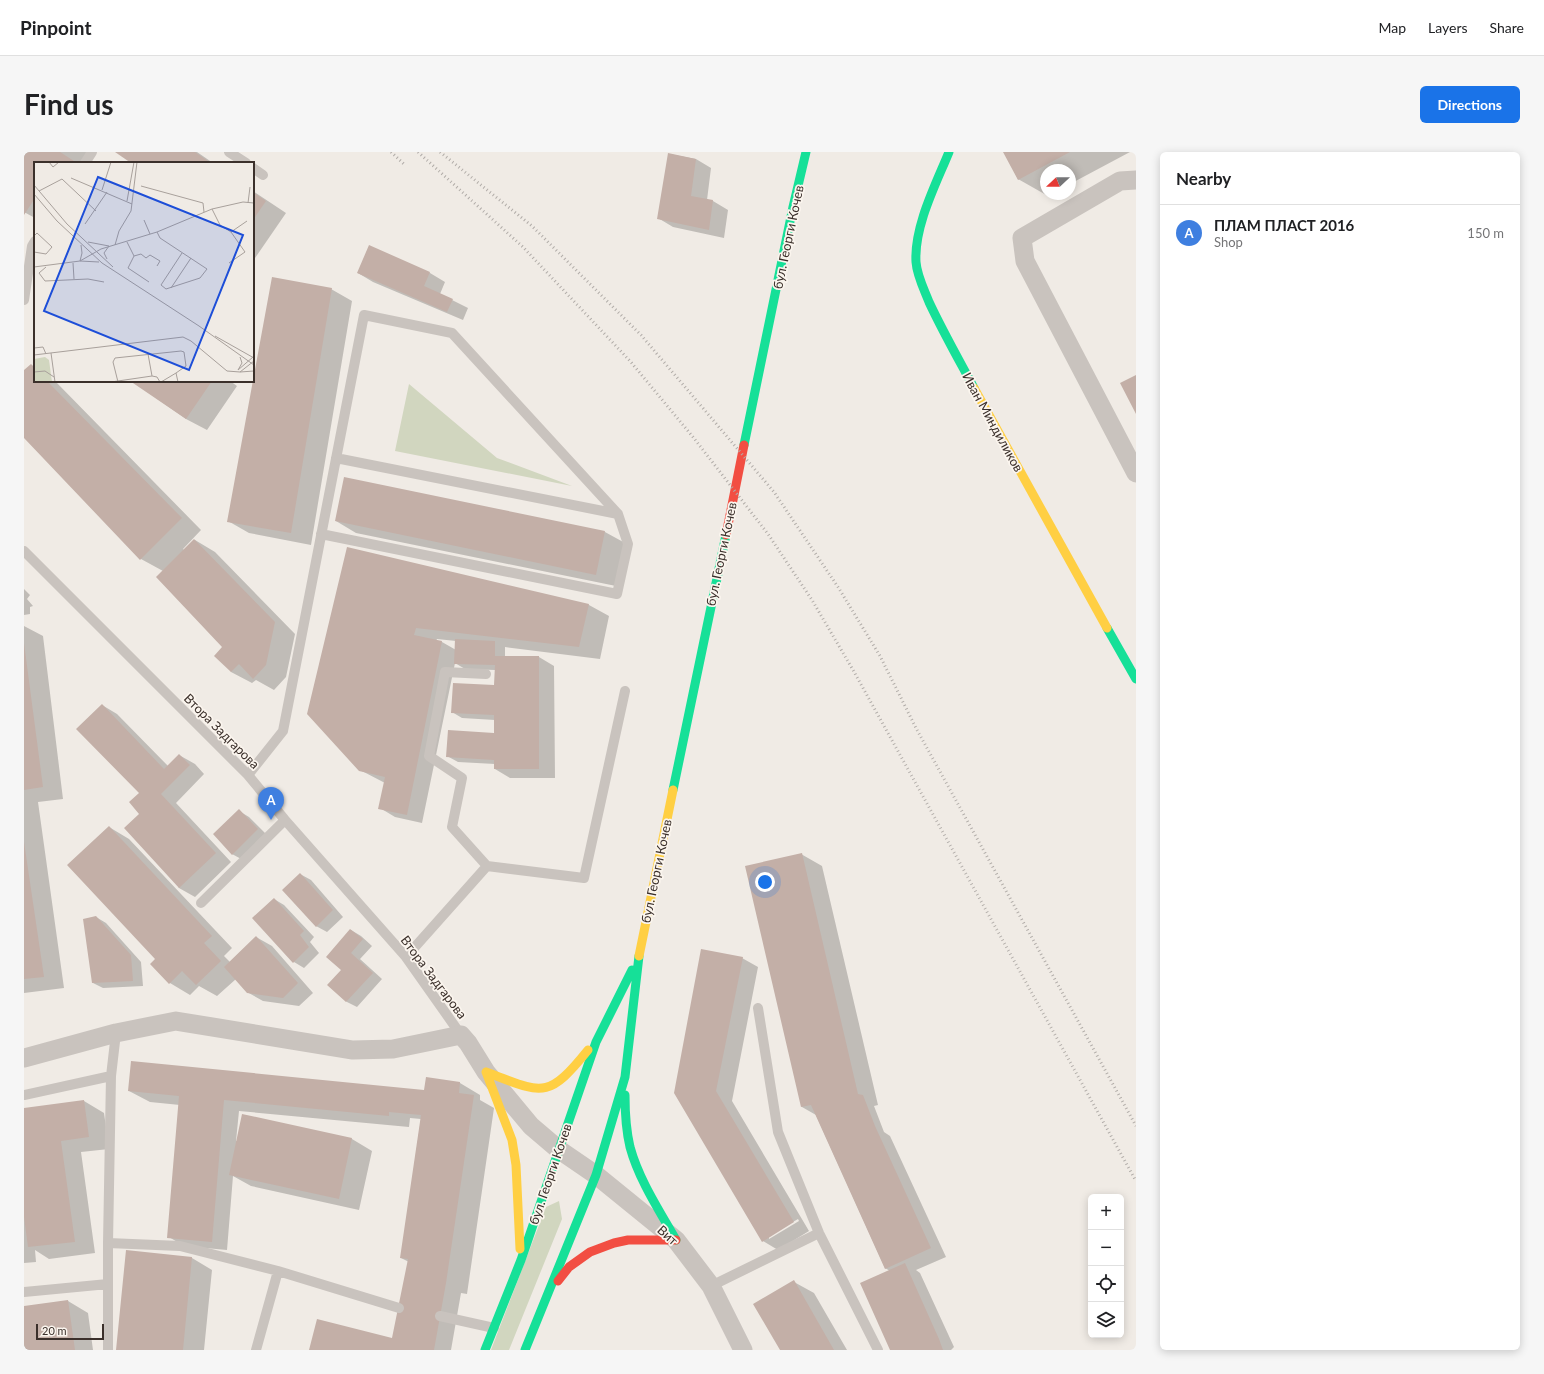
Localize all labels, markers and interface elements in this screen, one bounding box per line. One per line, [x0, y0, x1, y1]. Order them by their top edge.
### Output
text: Pinpoint [20, 16, 91, 39]
text: Map [1378, 19, 1406, 36]
text: Layers [1428, 19, 1468, 36]
text: Share [1490, 19, 1524, 36]
button: Directions [1420, 86, 1520, 123]
text: Find us [24, 87, 114, 121]
inset map [34, 162, 254, 382]
north arrow [1040, 164, 1076, 200]
text: Nearby [1176, 168, 1231, 189]
street label: бул. Георги Кочев [769, 184, 807, 290]
text: ПЛАМ ПЛАСТ 2016 [1214, 216, 1354, 234]
text: A [1184, 225, 1194, 241]
text: 150 m [1467, 225, 1504, 241]
text: Shop [1214, 234, 1243, 250]
street label: Иван Миндиликов [959, 370, 1027, 474]
street label: бул. Георги Кочев [702, 501, 740, 607]
street label: Втора Задгарова [181, 690, 263, 772]
pin: A [258, 787, 284, 820]
street label: бул. Георги Кочев [637, 818, 675, 924]
your location [755, 872, 775, 892]
street label: Втора Задгарова [397, 932, 471, 1022]
street label: бул. Георги Кочев [525, 1122, 575, 1226]
map controls [1088, 1194, 1124, 1338]
button: + [1088, 1194, 1124, 1230]
street label: Вит [654, 1222, 682, 1249]
button: − [1088, 1230, 1124, 1266]
button: locate [1088, 1266, 1124, 1302]
button: layers [1088, 1302, 1124, 1338]
scale bar [36, 1322, 104, 1341]
text: 20 m [42, 1324, 67, 1337]

